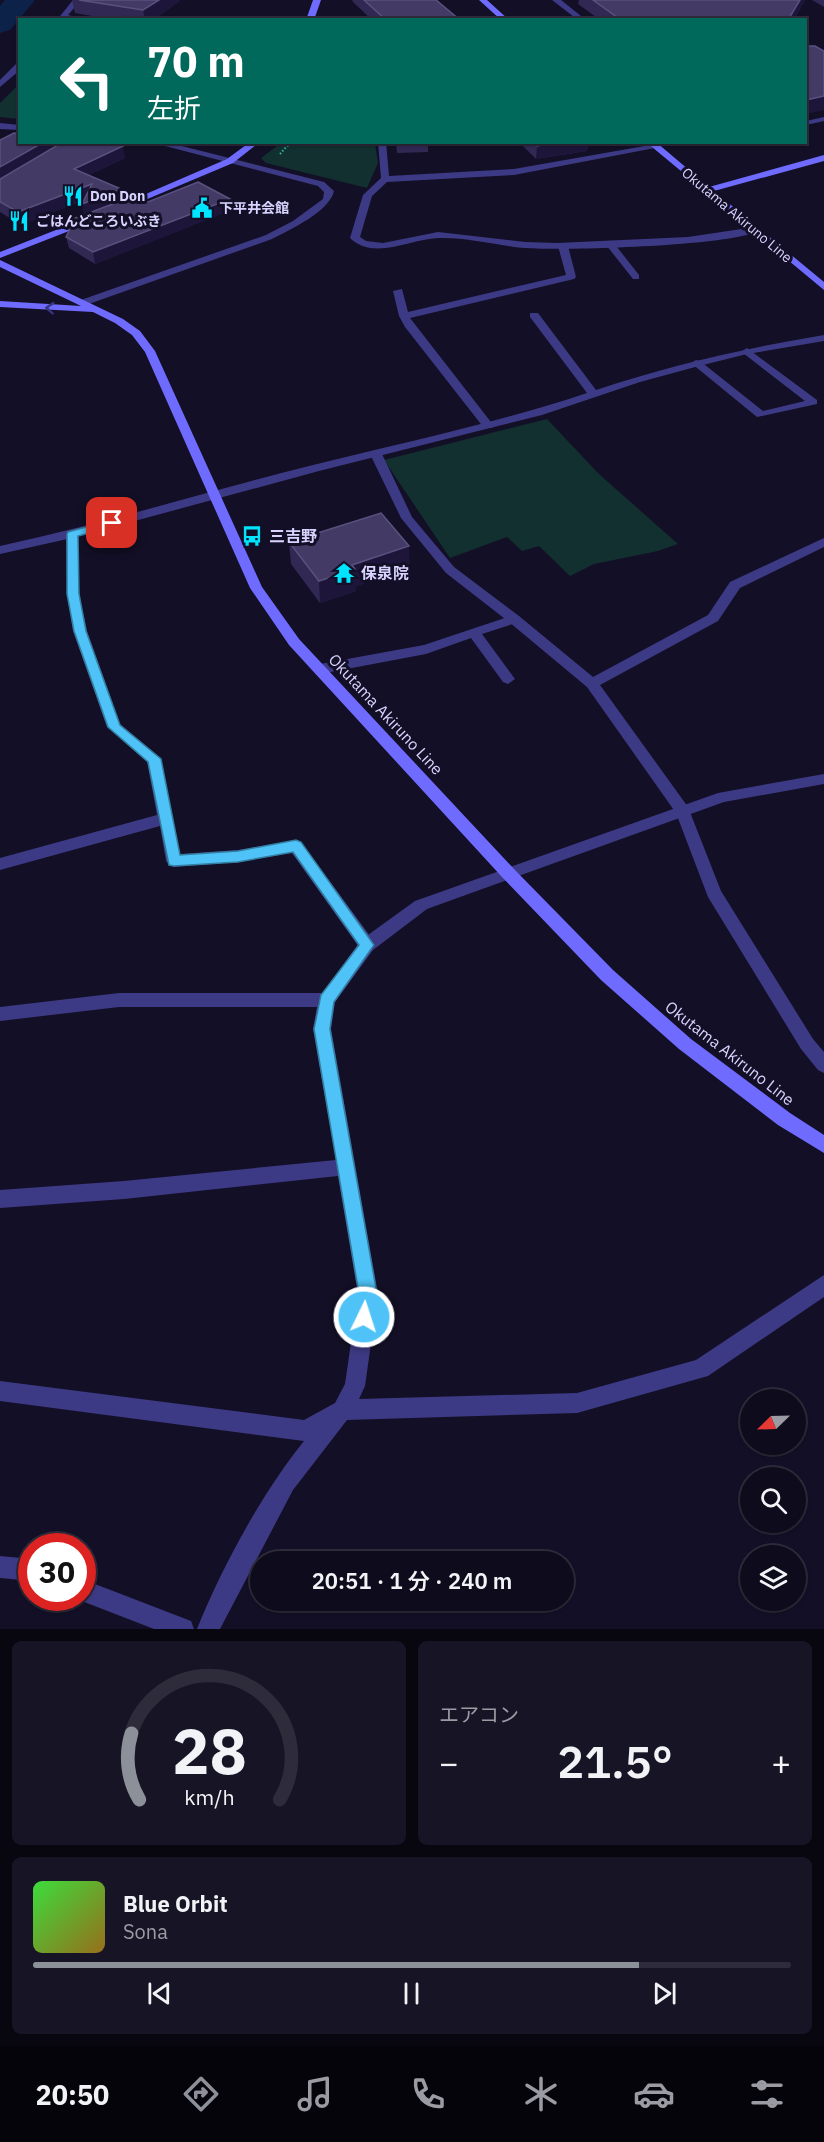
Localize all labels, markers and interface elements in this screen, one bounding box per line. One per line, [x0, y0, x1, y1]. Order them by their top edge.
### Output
text: 70 m [147, 34, 245, 89]
icon: left [48, 42, 126, 120]
text: 左折 [147, 90, 201, 125]
street label: Okutama Akiruno Line [678, 164, 796, 267]
restaurant icon: Don Don [61, 184, 85, 208]
place label: Don Don [90, 187, 145, 205]
public building icon: 下平井会館 [190, 196, 214, 220]
place label: 下平井会館 [219, 199, 289, 217]
restaurant icon: ごはんどころいぶき [7, 209, 31, 233]
place label: ごはんどころいぶき [36, 212, 161, 230]
one-way arrow [45, 301, 54, 314]
pin [86, 497, 137, 548]
icon: arrive [95, 506, 128, 539]
bus stop icon: 三吉野 [240, 524, 264, 548]
place label: 三吉野 [269, 526, 317, 546]
temple icon: 保泉院 [332, 561, 356, 585]
place label: 保泉院 [361, 563, 409, 583]
street label: Okutama Akiruno Line [325, 649, 448, 779]
street label: Okutama Akiruno Line [661, 996, 799, 1110]
position arrow [332, 1285, 396, 1349]
north arrow [740, 1389, 806, 1455]
map controls [740, 1389, 806, 1611]
button: search [740, 1467, 806, 1533]
speed limit sign: 30 [18, 1533, 96, 1611]
button: layers [740, 1545, 806, 1611]
text: 20:51 · 1 分 · 240 m [312, 1566, 512, 1595]
text: エアコン [439, 1701, 519, 1728]
text: 28 [172, 1710, 246, 1791]
text: 21.5° [557, 1732, 673, 1790]
text: − [439, 1741, 459, 1784]
text: + [771, 1741, 791, 1784]
text: km/h [184, 1783, 234, 1811]
text: Blue Orbit [123, 1889, 228, 1918]
text: Sona [123, 1918, 168, 1945]
icon: previous [143, 1977, 176, 2010]
icon: pause [395, 1977, 428, 2010]
icon: next [648, 1977, 681, 2010]
icon: directions [180, 2073, 222, 2115]
icon: music [294, 2073, 336, 2115]
icon: phone [407, 2073, 449, 2115]
icon: climate [520, 2073, 562, 2115]
icon: car [633, 2073, 675, 2115]
icon: filters [746, 2073, 788, 2115]
text: 20:50 [36, 2077, 109, 2112]

